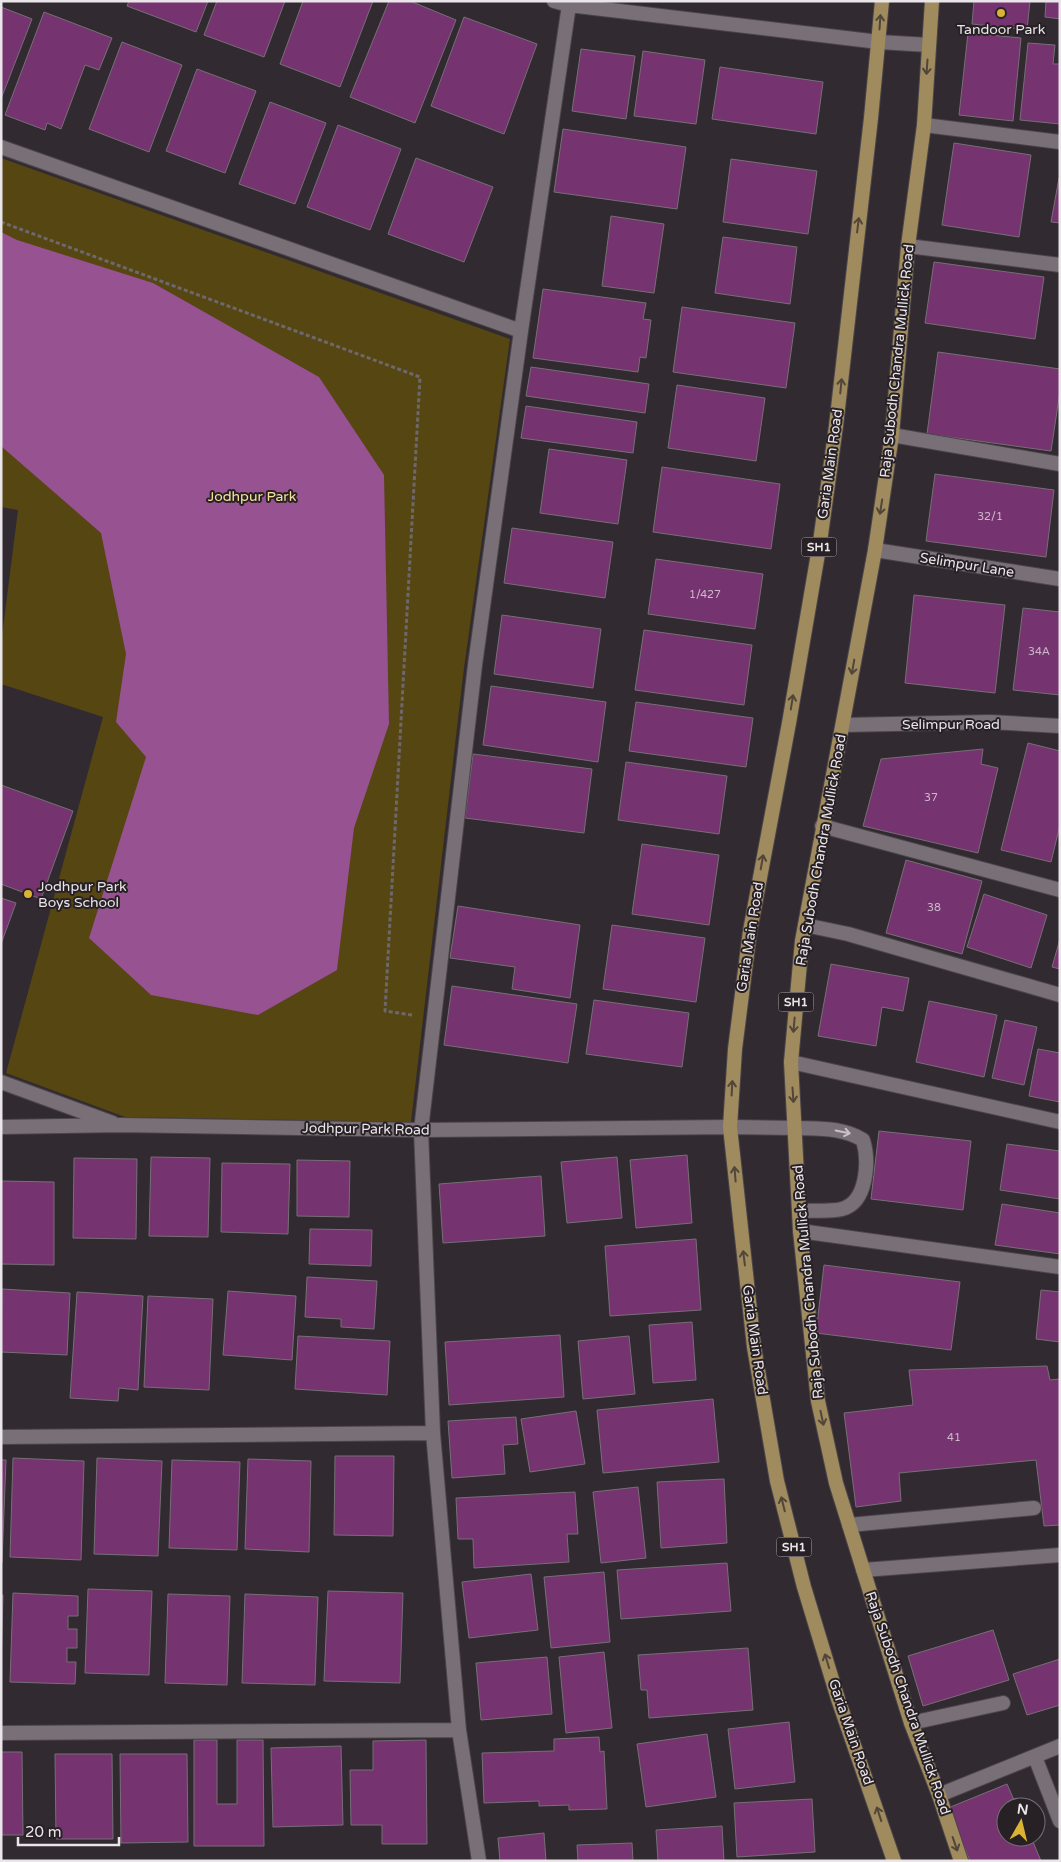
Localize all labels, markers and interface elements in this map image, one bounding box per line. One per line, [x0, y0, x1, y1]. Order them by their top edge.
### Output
marker: Tandoor Park [995, 7, 1007, 19]
one-way arrow [876, 14, 885, 30]
place label: Tandoor Park [957, 21, 1046, 38]
one-way arrow [923, 59, 932, 75]
one-way arrow [853, 217, 863, 233]
street label: Raja Subodh Chandra Mullick Road [876, 243, 918, 479]
one-way arrow [836, 379, 846, 395]
street label: Garia Main Road [814, 408, 846, 520]
park label: Jodhpur Park [208, 488, 297, 505]
one-way arrow [876, 499, 886, 515]
house number: 32/1 [977, 510, 1003, 523]
road number: SH1 [802, 538, 836, 556]
street label: Selimpur Lane [919, 549, 1015, 581]
house number: 1/427 [689, 588, 721, 601]
house number: 34A [1028, 645, 1050, 658]
one-way arrow [848, 659, 858, 675]
one-way arrow [787, 695, 797, 711]
street label: Selimpur Road [902, 716, 1000, 733]
street label: Raja Subodh Chandra Mullick Road [792, 733, 850, 967]
house number: 37 [924, 791, 938, 804]
one-way arrow [758, 855, 767, 871]
place label: Jodhpur Park Boys School [38, 878, 127, 911]
street label: Garia Main Road [733, 881, 767, 993]
marker: Jodhpur Park Boys School [22, 888, 34, 900]
house number: 38 [927, 901, 941, 914]
road number: SH1 [778, 992, 814, 1012]
one-way arrow [789, 1016, 799, 1032]
one-way arrow [728, 1080, 737, 1096]
one-way arrow [788, 1087, 797, 1103]
street label: Jodhpur Park Road [302, 1119, 430, 1139]
one-way arrow [835, 1127, 851, 1137]
street label: Raja Subodh Chandra Mullick Road [789, 1164, 827, 1400]
one-way arrow [730, 1167, 740, 1183]
one-way arrow [739, 1250, 749, 1266]
street label: Garia Main Road [739, 1284, 771, 1396]
one-way arrow [818, 1410, 827, 1426]
house number: 41 [947, 1431, 961, 1444]
one-way arrow [778, 1497, 788, 1513]
road number: SH1 [776, 1538, 812, 1556]
street label: Raja Subodh Chandra Mullick Road [862, 1589, 954, 1817]
one-way arrow [821, 1653, 831, 1669]
street label: Garia Main Road [825, 1677, 877, 1787]
north arrow [996, 1797, 1046, 1847]
text: N [1016, 1800, 1029, 1819]
one-way arrow [874, 1807, 884, 1823]
scale bar [18, 1814, 119, 1846]
text: 20 m [25, 1823, 62, 1841]
one-way arrow [951, 1836, 961, 1852]

